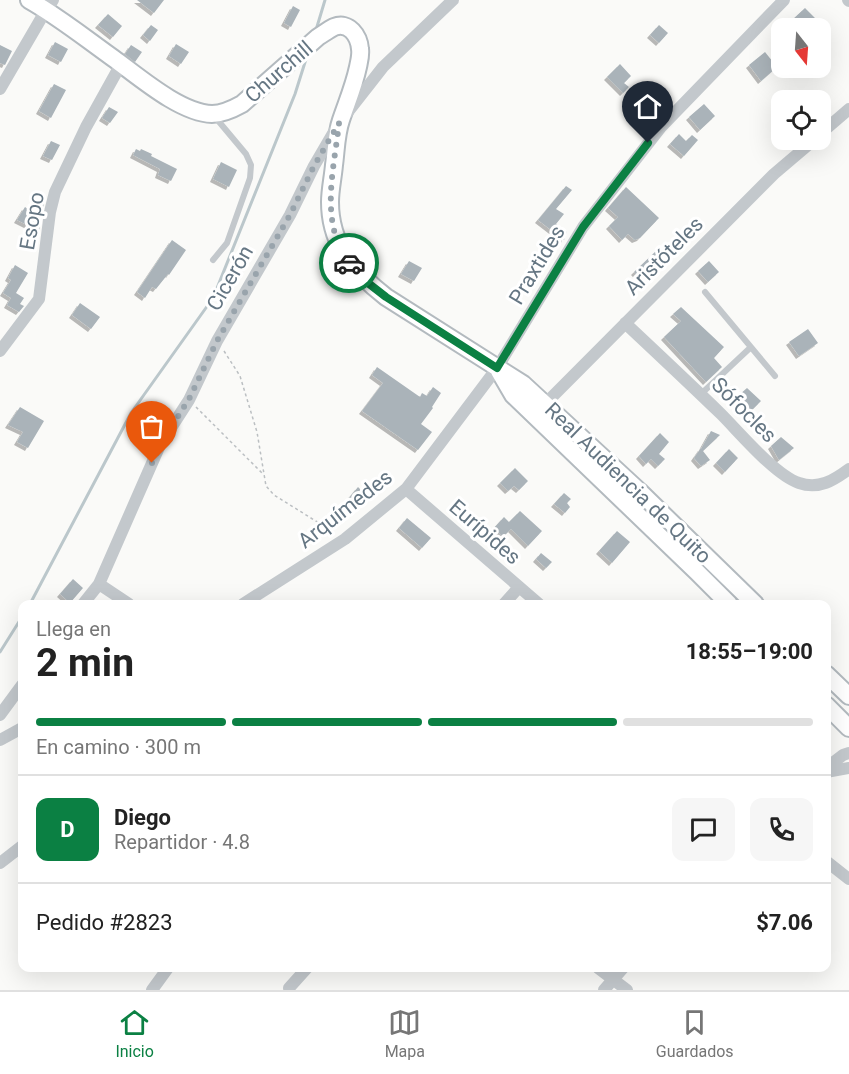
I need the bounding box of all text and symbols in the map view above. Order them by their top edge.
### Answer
north arrow [771,18,831,78]
map controls [771,18,831,150]
street label: Churchill [240,36,318,108]
pin [622,81,673,143]
icon: home [631,90,664,123]
button: locate [771,90,831,150]
street label: Esopo [15,190,49,252]
street label: Aristóteles [620,212,708,300]
street label: Praxtides [504,221,570,309]
courier [319,233,379,293]
street label: Cicerón [202,241,258,315]
icon: car [333,247,366,280]
street label: Sófocles [707,373,781,447]
street label: Real Audiencia de Quito [540,397,716,569]
pin [126,401,177,463]
icon: bag [135,410,168,443]
street label: Arquímedes [293,465,397,553]
street label: Eurípides [445,495,525,569]
text: Llega en [36,617,111,641]
text: 18:55–19:00 [686,639,813,664]
text: 2 min [36,640,134,686]
text: En camino · 300 m [36,735,201,759]
button: chat [672,798,735,861]
button: phone [750,798,813,861]
text: Diego [114,805,171,830]
text: D [60,817,75,842]
text: Repartidor · 4.8 [114,830,250,854]
text: Pedido #2823 [36,910,173,935]
text: $7.06 [756,910,813,935]
tab: Inicio [115,1006,154,1061]
tab: Mapa [385,1006,425,1061]
tab: Guardados [656,1006,734,1061]

